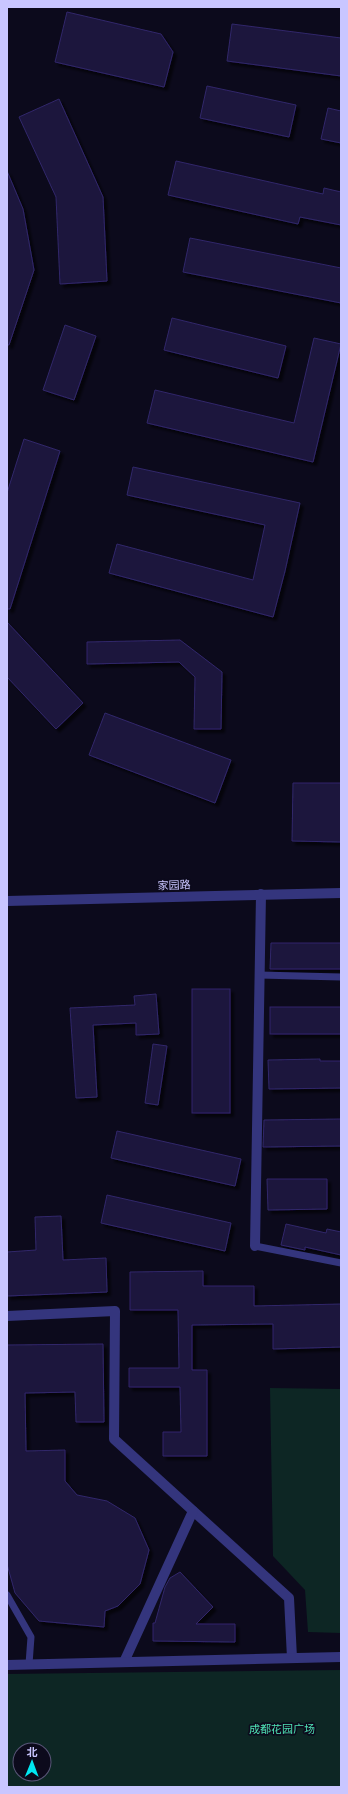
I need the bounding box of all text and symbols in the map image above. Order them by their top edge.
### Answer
street label: 家园路 [157,878,191,892]
park label: 成都花园广场 [249,1723,315,1735]
north arrow [12,1742,52,1782]
text: 北 [27,1746,38,1758]

